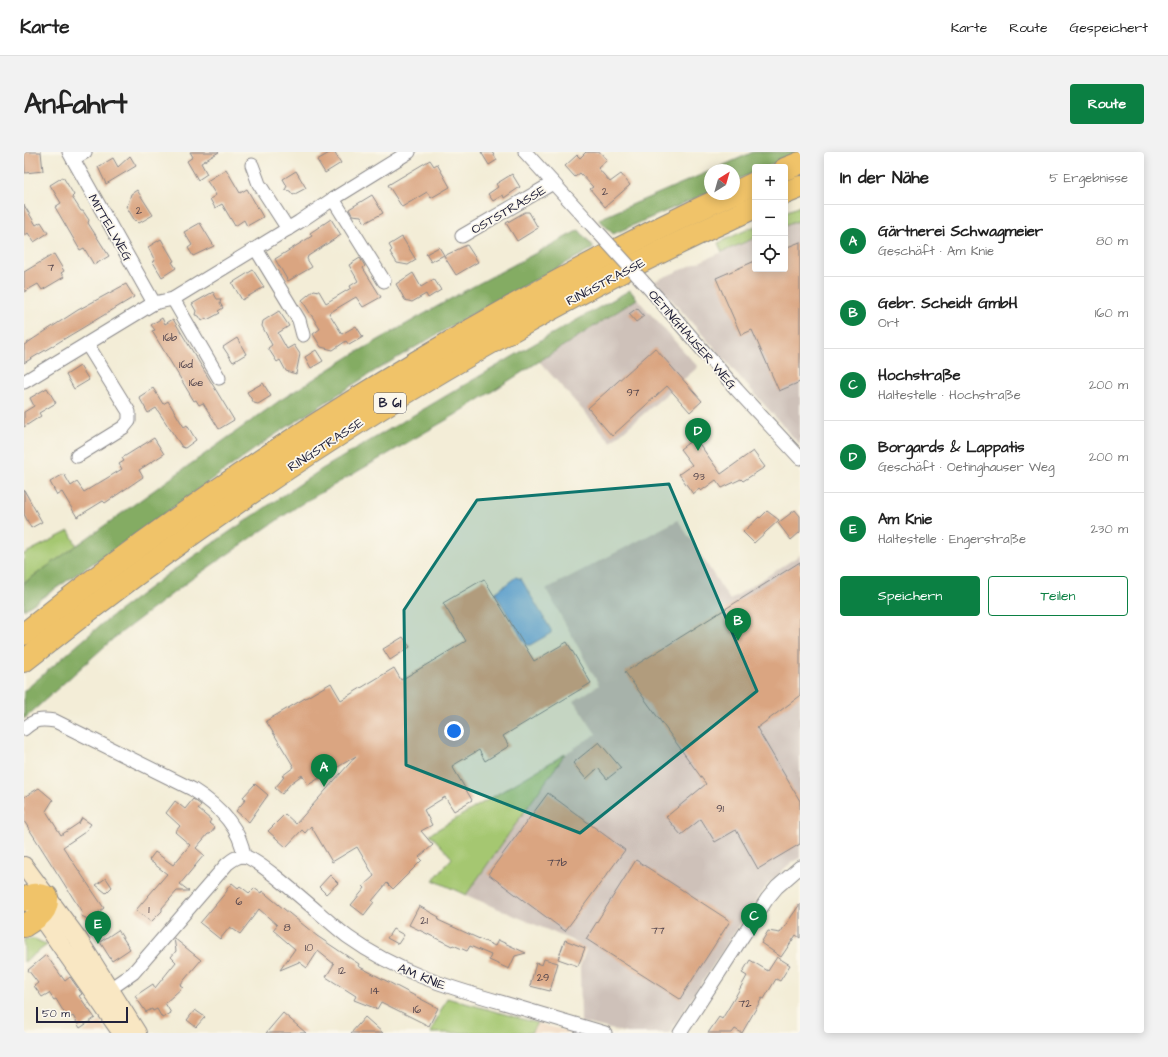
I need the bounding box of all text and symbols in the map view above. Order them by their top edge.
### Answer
text: Karte [20,14,70,41]
text: Karte [951,18,987,38]
text: Route [1009,18,1047,38]
text: Gespeichert [1069,18,1148,38]
button: Route [1070,84,1144,124]
text: Anfahrt [24,85,127,124]
north arrow [704,164,740,200]
map controls [752,164,788,272]
button: + [752,164,788,200]
text: In der Nähe [840,166,929,190]
text: 5 Ergebnisse [1049,169,1128,187]
street label: OSTSTRASSE [468,181,549,239]
house number: 2 [602,184,609,199]
street label: MITTELWEG [84,191,137,264]
button: − [752,200,788,236]
house number: 2 [136,203,143,218]
text: Gärtnerei Schwagmeier [878,221,1043,242]
text: A [849,232,857,250]
text: 80 m [1096,232,1128,250]
button: locate [752,236,788,272]
text: Geschäft · Am Knie [878,242,994,260]
street label: RINGSTRASSE [563,253,648,310]
house number: 7 [48,260,55,275]
street label: OETINGHAUSER WEG [644,286,741,393]
text: Gebr. Scheidt GmbH [878,293,1018,314]
text: B [848,304,858,322]
text: 160 m [1095,304,1128,322]
text: Ort [878,314,899,332]
house number: 16b [163,330,177,345]
house number: 16d [179,357,193,372]
text: Hochstraße [878,365,961,386]
house number: 16e [189,375,203,390]
text: C [848,376,858,394]
text: 200 m [1089,376,1128,394]
house number: 97 [626,385,640,400]
text: Haltestelle · Hochstraße [878,386,1021,404]
road number: B 61 [374,393,406,413]
street label: RINGSTRASSE [284,413,367,476]
pin: D [685,418,711,451]
text: Borgards & Lappatis [878,437,1025,458]
text: D [849,448,857,466]
text: 200 m [1089,448,1128,466]
text: Geschäft · Oetinghauser Weg [878,458,1055,476]
house number: 93 [693,469,705,484]
text: Am Knie [878,509,932,530]
text: E [849,520,857,538]
text: 230 m [1090,520,1128,538]
text: Haltestelle · Engerstraße [878,530,1026,548]
button: Speichern [840,576,980,616]
button: Teilen [988,576,1128,616]
pin: B [725,608,751,641]
your location [444,721,464,741]
pin: A [311,754,337,787]
house number: 91 [716,801,724,816]
house number: 77b [547,855,567,870]
house number: 6 [236,894,243,909]
house number: 1 [148,902,150,917]
pin: C [741,903,767,936]
pin: E [85,911,111,944]
house number: 21 [420,913,428,928]
house number: 8 [283,920,291,935]
house number: 77 [651,923,665,938]
house number: 10 [305,940,313,955]
street label: AM KNIE [395,959,448,995]
house number: 12 [338,963,347,978]
house number: 29 [537,970,549,985]
house number: 14 [371,983,380,998]
house number: 72 [738,996,752,1011]
house number: 16 [413,1002,421,1017]
scale bar [36,1005,128,1024]
text: 50 m [42,1006,70,1021]

